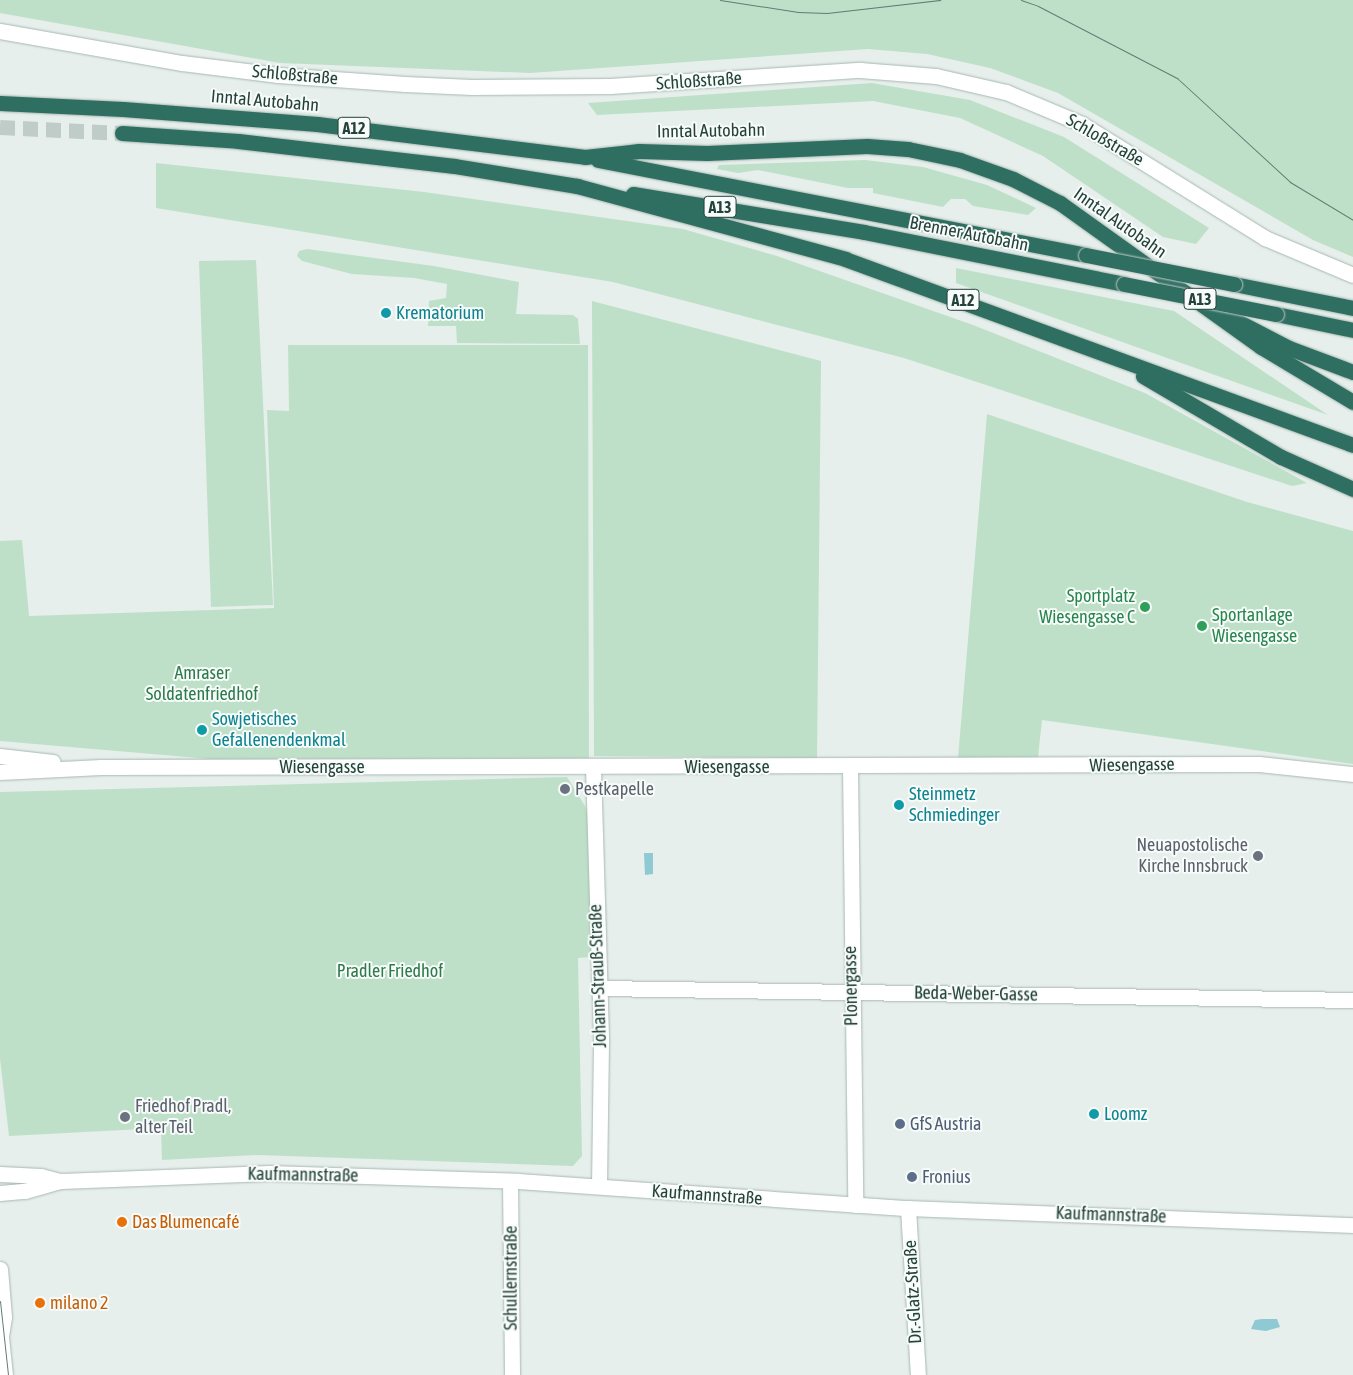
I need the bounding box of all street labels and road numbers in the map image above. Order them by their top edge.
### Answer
street label: Schloßstraße [251,60,339,90]
street label: Schloßstraße [655,67,743,95]
street label: Inntal Autobahn [210,86,320,116]
street label: Schloßstraße [1062,109,1148,171]
road number: A12 [336,115,372,142]
street label: Inntal Autobahn [657,119,765,143]
street label: Inntal Autobahn [1069,183,1171,263]
road number: A13 [702,193,738,220]
street label: Brenner Autobahn [908,212,1030,256]
road number: A12 [946,286,980,314]
road number: A13 [1182,286,1218,312]
street label: Wiesengasse [1089,753,1175,777]
street label: Wiesengasse [279,756,365,778]
street label: Wiesengasse [684,756,770,778]
street label: Johann-Strauß-Straße [585,904,611,1048]
street label: Plonergasse [840,946,862,1026]
street label: Beda-Weber-Gasse [914,982,1038,1006]
street label: Kaufmannstraße [247,1163,359,1187]
street label: Kaufmannstraße [651,1180,763,1210]
street label: Kaufmannstraße [1055,1202,1167,1228]
street label: Schullernstraße [500,1226,522,1330]
street label: Dr.-Glatz-Straße [899,1240,927,1344]

